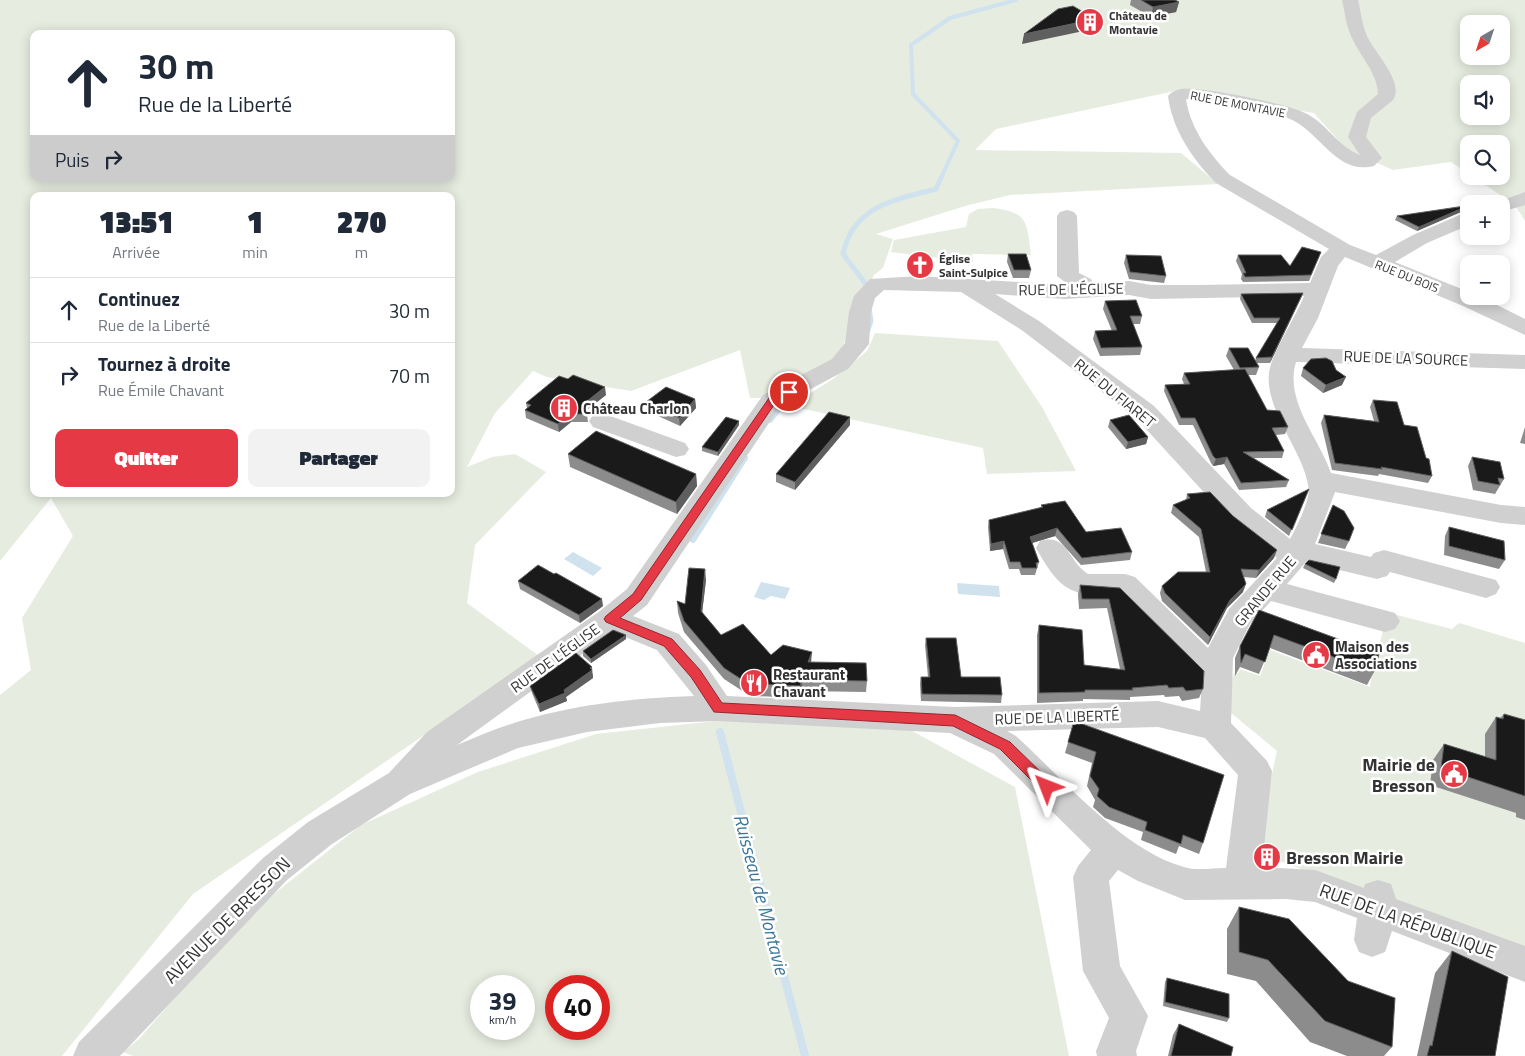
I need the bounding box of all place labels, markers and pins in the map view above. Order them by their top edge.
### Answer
place label: Château de Montavie [1109,6,1167,39]
building icon: Château de Montavie [1075,7,1105,37]
place label: Église Saint-Sulpice [939,249,1008,282]
church icon: Église Saint-Sulpice [905,250,935,280]
pin [768,371,810,413]
building icon: Château Charlon [549,393,579,423]
place label: Château Charlon [583,397,690,420]
place label: Maison des Associations [1335,635,1417,675]
public building icon: Maison des Associations [1301,640,1331,670]
place label: Restaurant Chavant [773,663,846,703]
restaurant icon: Restaurant Chavant [739,668,769,698]
place label: Mairie de Bresson [1362,751,1435,799]
public building icon: Mairie de Bresson [1439,759,1469,789]
building icon: Bresson Mairie [1252,842,1282,872]
place label: Bresson Mairie [1286,844,1403,871]

